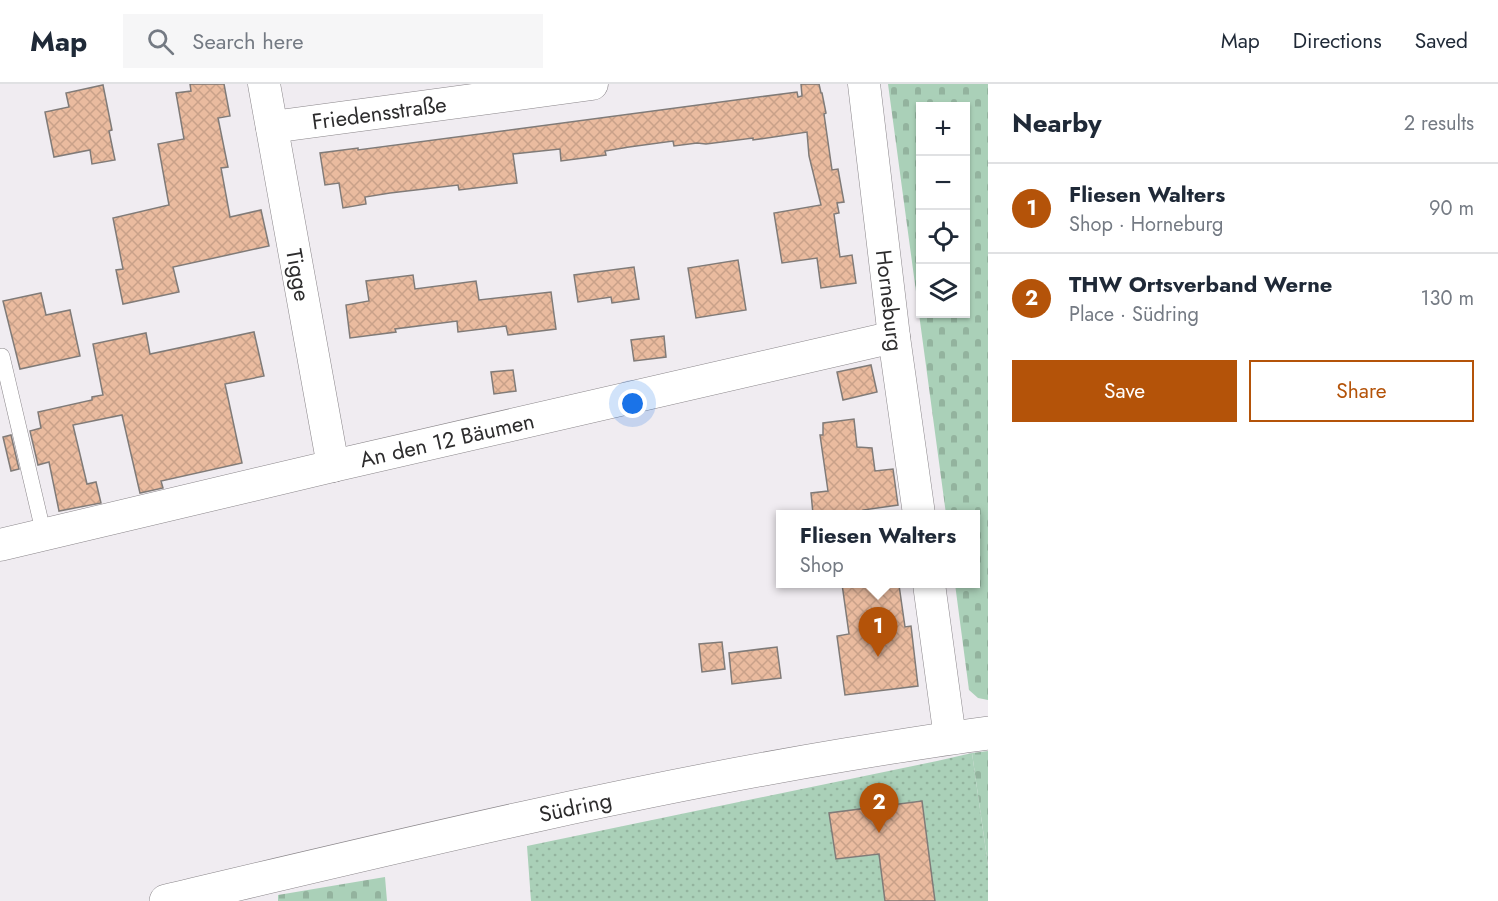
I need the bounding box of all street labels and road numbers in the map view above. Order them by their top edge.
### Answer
street label: Friedensstraße [310,88,448,138]
street label: Tigge [278,246,319,304]
street label: Horneburg [868,248,912,353]
street label: An den 12 Bäumen [356,404,537,475]
street label: Südring [536,783,615,830]

